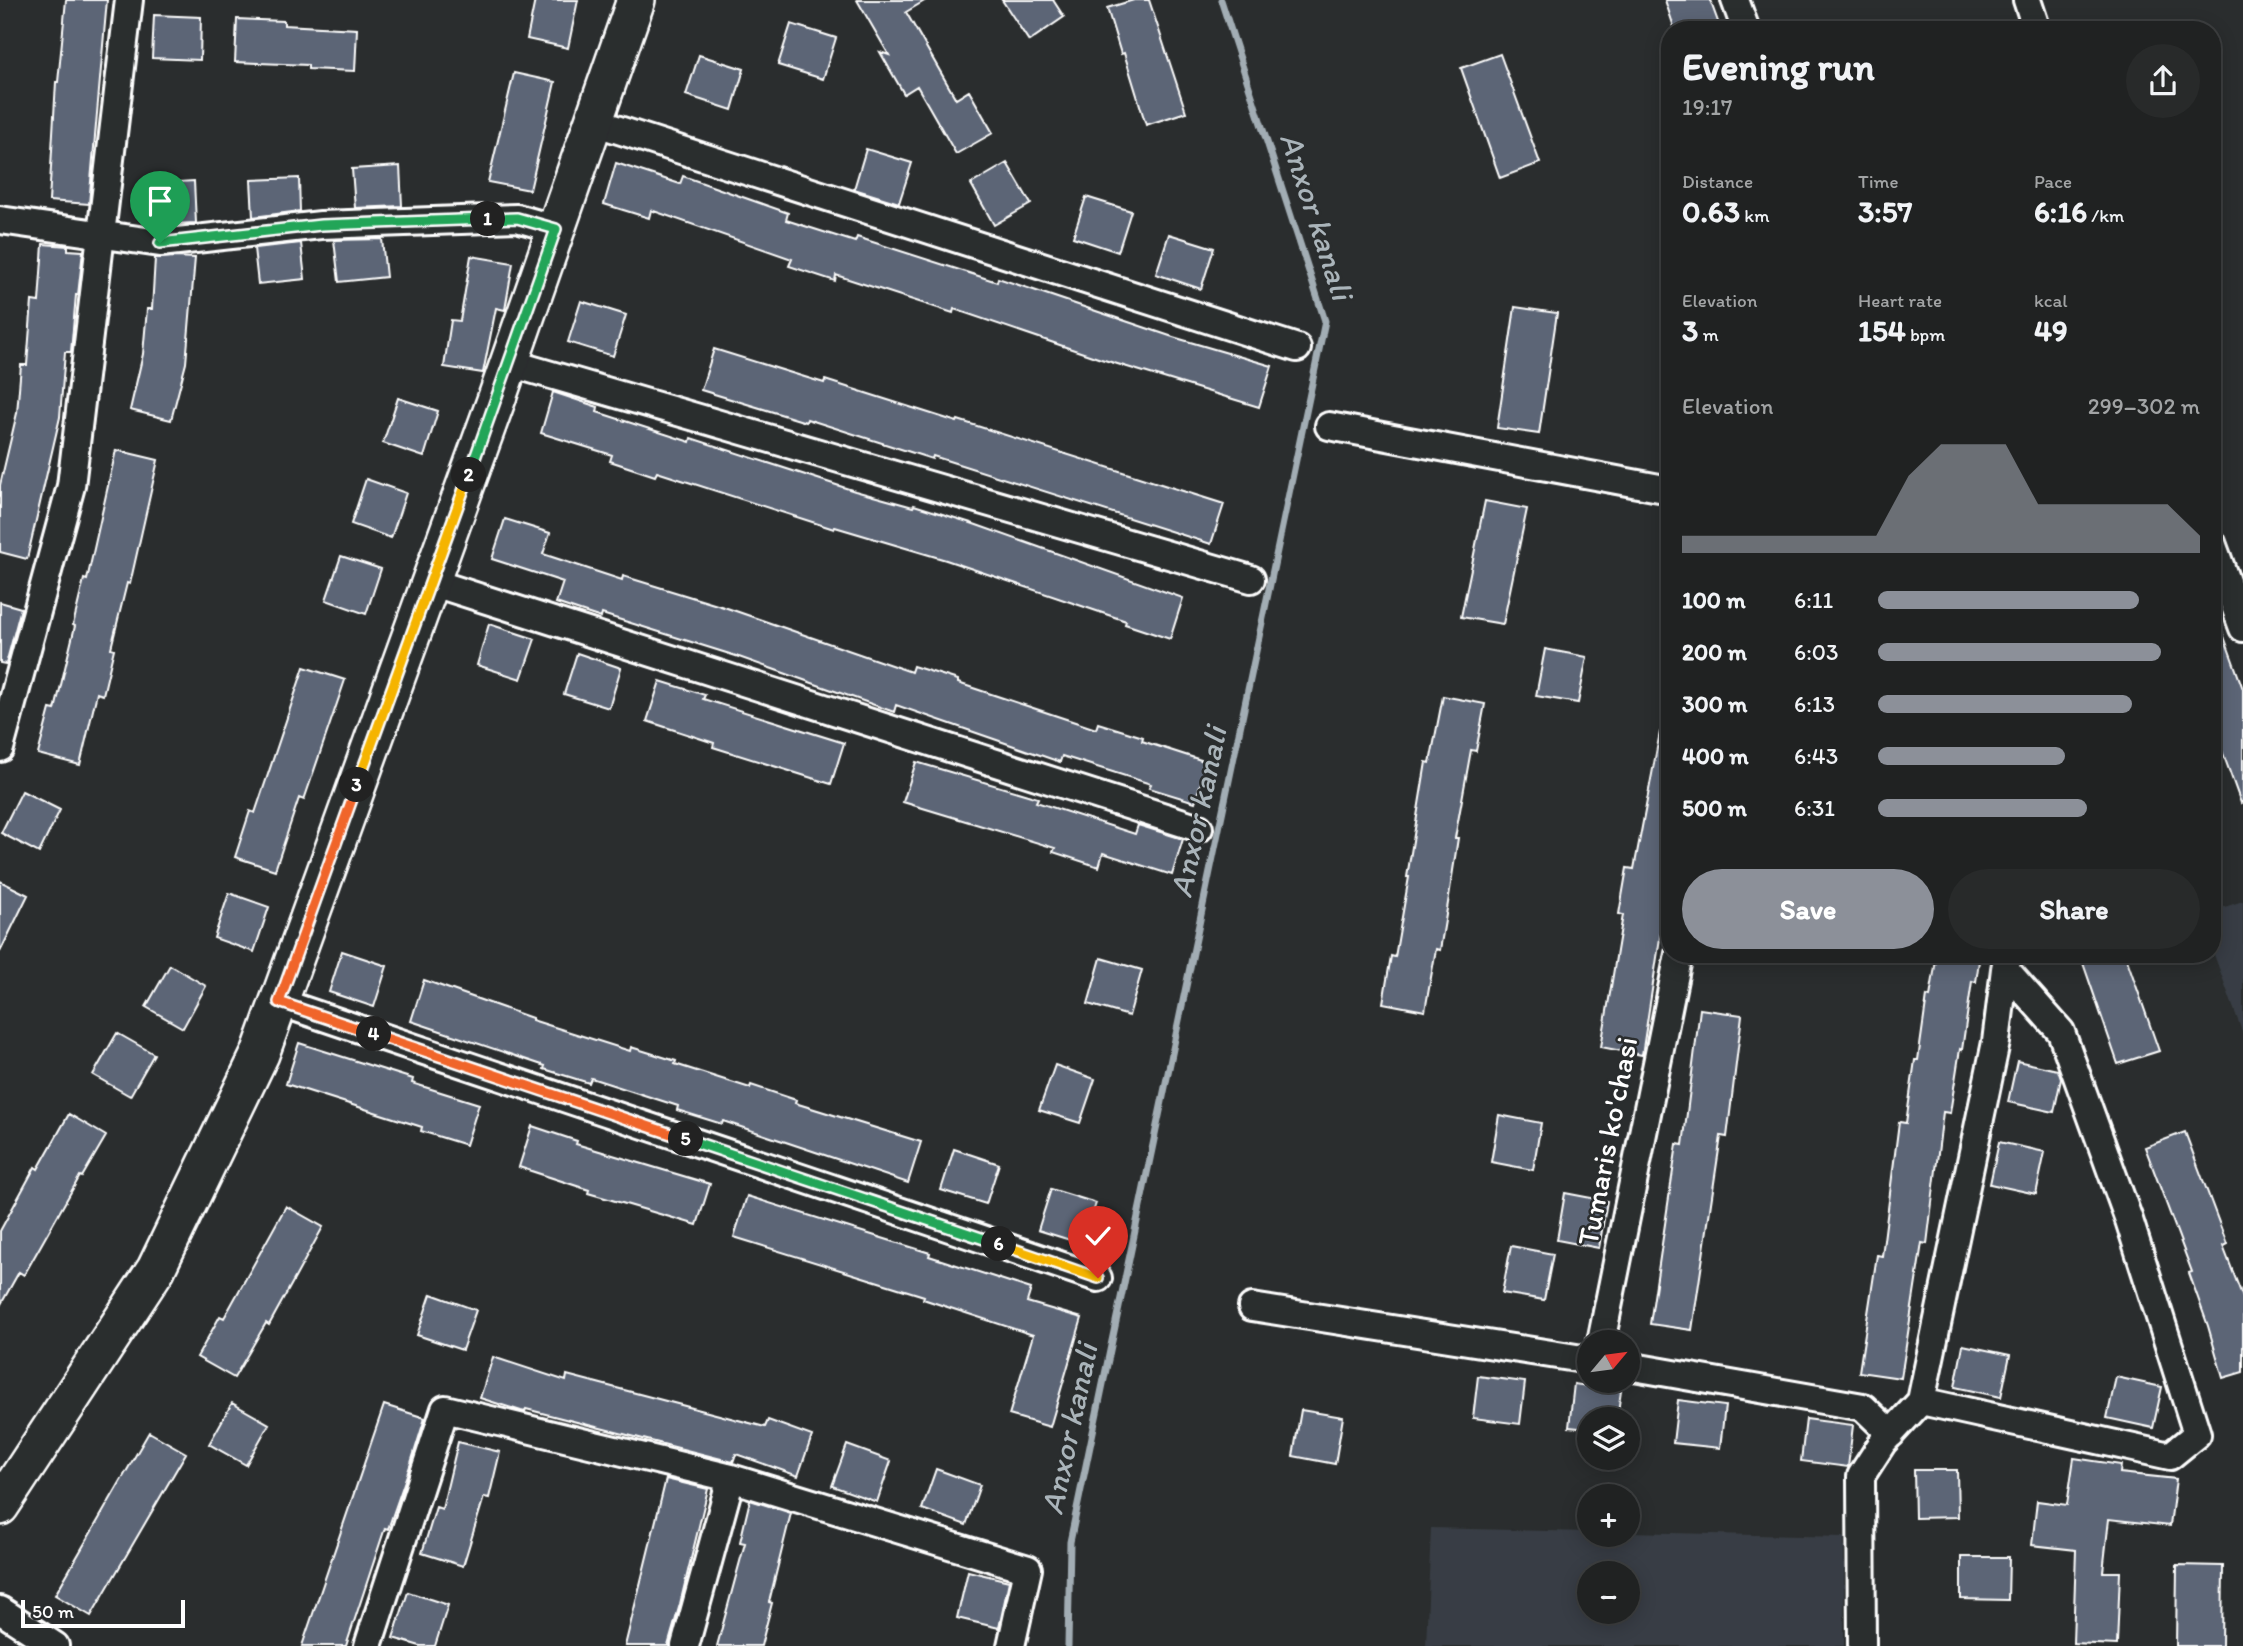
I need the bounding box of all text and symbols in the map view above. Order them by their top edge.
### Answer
text: Evening run [1682,44,1875,90]
button: share [2126,44,2200,118]
text: 19:17 [1682,93,1732,121]
water label: Anxor kanali [1272,128,1363,307]
text: Distance [1682,170,1753,193]
text: Time [1858,170,1899,193]
text: Pace [2034,170,2072,193]
pin [130,171,190,243]
icon: arrive [141,182,179,220]
text: 0.63 [1682,193,1740,230]
text: 3:57 [1858,193,1912,230]
text: 6:16 [2034,193,2087,230]
pin: 1 [470,202,505,236]
text: km [1740,204,1770,227]
text: /km [2087,204,2124,227]
text: 1 [483,207,492,230]
text: Elevation [1682,289,1758,312]
text: Heart rate [1858,289,1942,312]
text: kcal [2034,289,2068,312]
text: 3 [1682,312,1698,349]
text: 154 [1858,312,1906,349]
text: 49 [2034,312,2068,349]
text: m [1698,323,1719,346]
text: bpm [1906,323,1945,346]
text: Elevation [1682,392,1773,420]
text: 299–302 m [2088,392,2200,420]
pin: 2 [452,458,486,492]
text: 2 [464,463,474,486]
text: 100 m [1682,586,1746,614]
text: 6:11 [1794,586,1833,614]
text: 200 m [1682,638,1747,666]
text: 6:03 [1794,638,1839,666]
text: 300 m [1682,690,1747,718]
text: 6:13 [1794,690,1835,718]
water label: Anxor kanali [1161,721,1235,901]
text: 400 m [1682,742,1749,770]
text: 6:43 [1794,742,1838,770]
pin: 3 [340,768,374,802]
text: 3 [351,773,362,796]
text: 500 m [1682,794,1747,822]
text: 6:31 [1794,794,1835,822]
button: Save [1682,869,1934,949]
button: Share [1948,869,2200,949]
pin: 4 [356,1016,392,1052]
text: 4 [368,1022,379,1045]
street label: Tumaris ko'chasi [1569,1033,1645,1249]
pin: 5 [668,1122,704,1156]
text: 5 [681,1127,690,1150]
pin [1068,1206,1128,1278]
icon: check [1079,1217,1117,1255]
pin: 6 [982,1226,1016,1262]
text: 6 [993,1232,1004,1255]
north arrow [1577,1330,1640,1393]
map controls [1577,1330,1640,1624]
water label: Anxor kanali [1032,1338,1106,1518]
button: layers [1577,1407,1640,1470]
button: + [1577,1484,1640,1547]
button: − [1577,1561,1640,1624]
scale bar [21,1597,186,1629]
text: 50 m [32,1600,74,1623]

